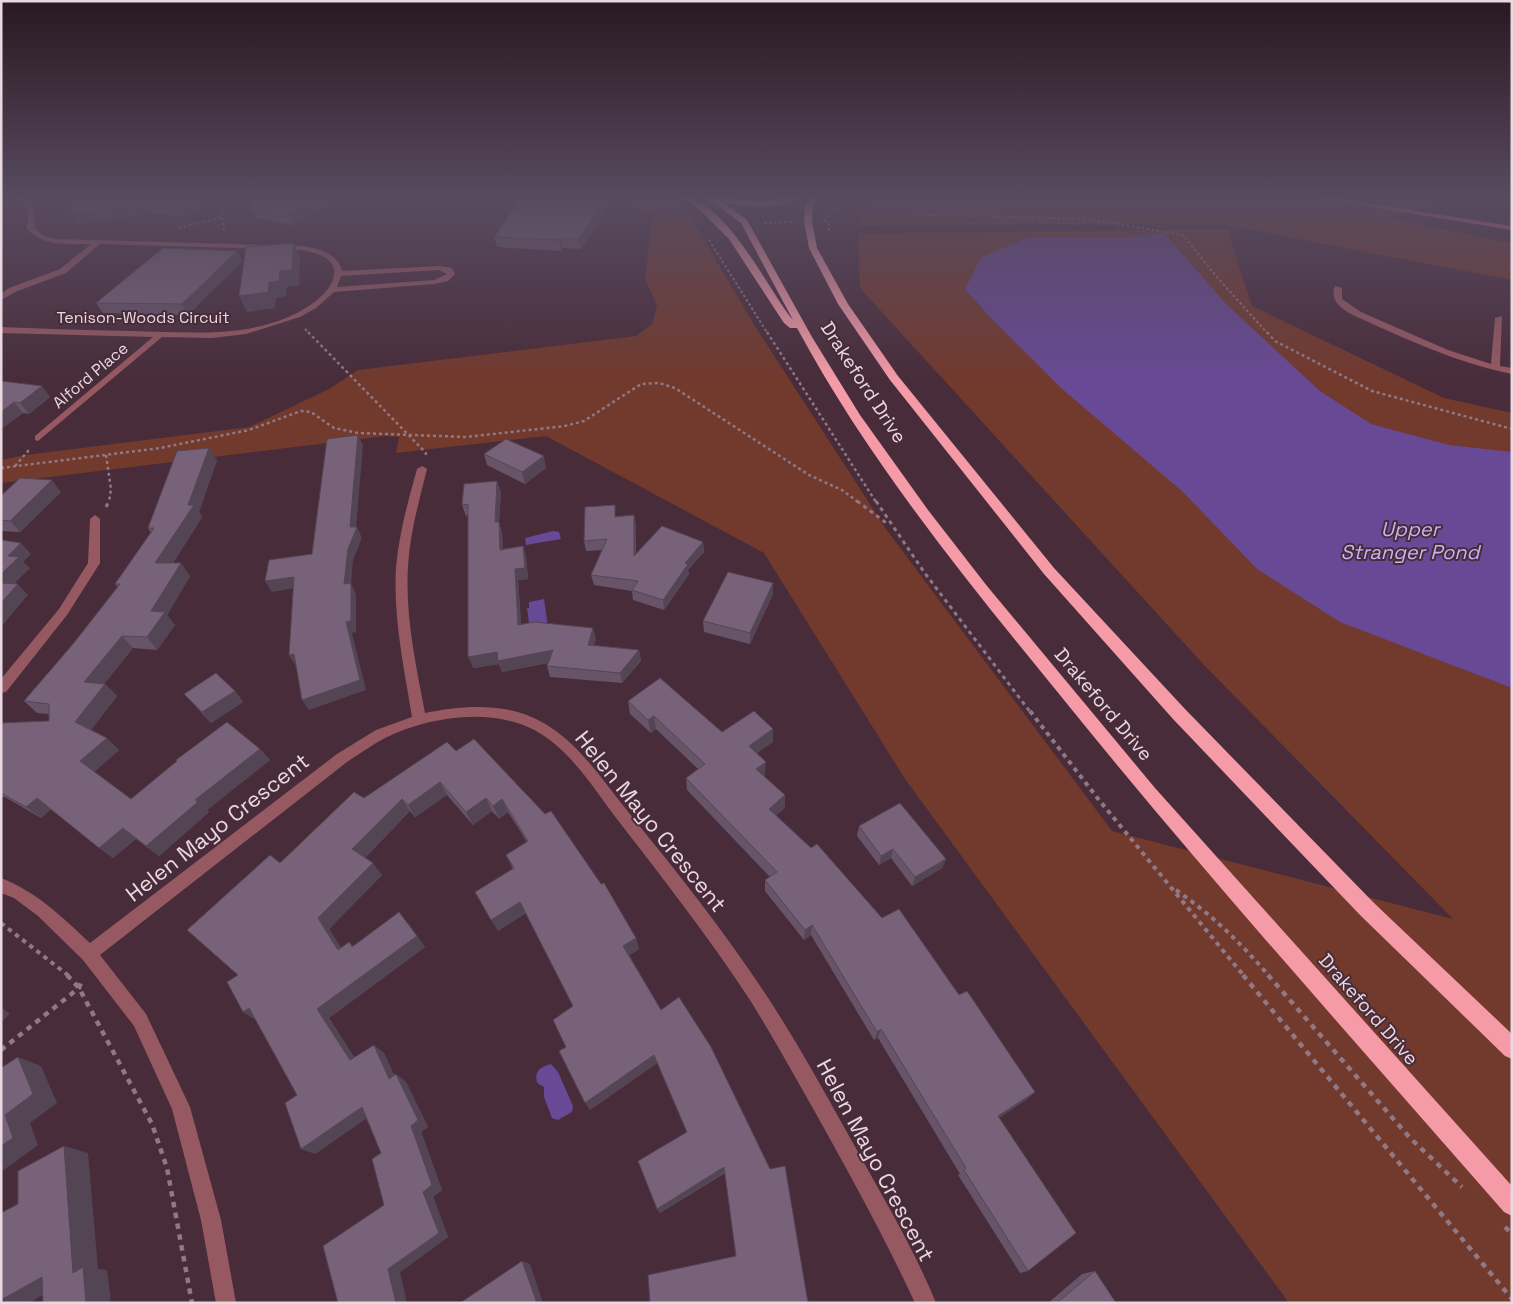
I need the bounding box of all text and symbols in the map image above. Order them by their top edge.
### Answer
street label: Tenison-Woods Circuit [56,307,230,328]
street label: Drakeford Drive [815,317,912,448]
street label: Alford Place [48,338,132,413]
water label: Upper Stranger Pond [1341,516,1482,565]
street label: Drakeford Drive [1049,643,1158,766]
street label: Helen Mayo Crescent [569,725,733,917]
street label: Helen Mayo Crescent [120,747,314,907]
street label: Drakeford Drive [1313,948,1424,1070]
street label: Helen Mayo Crescent [811,1054,941,1266]

